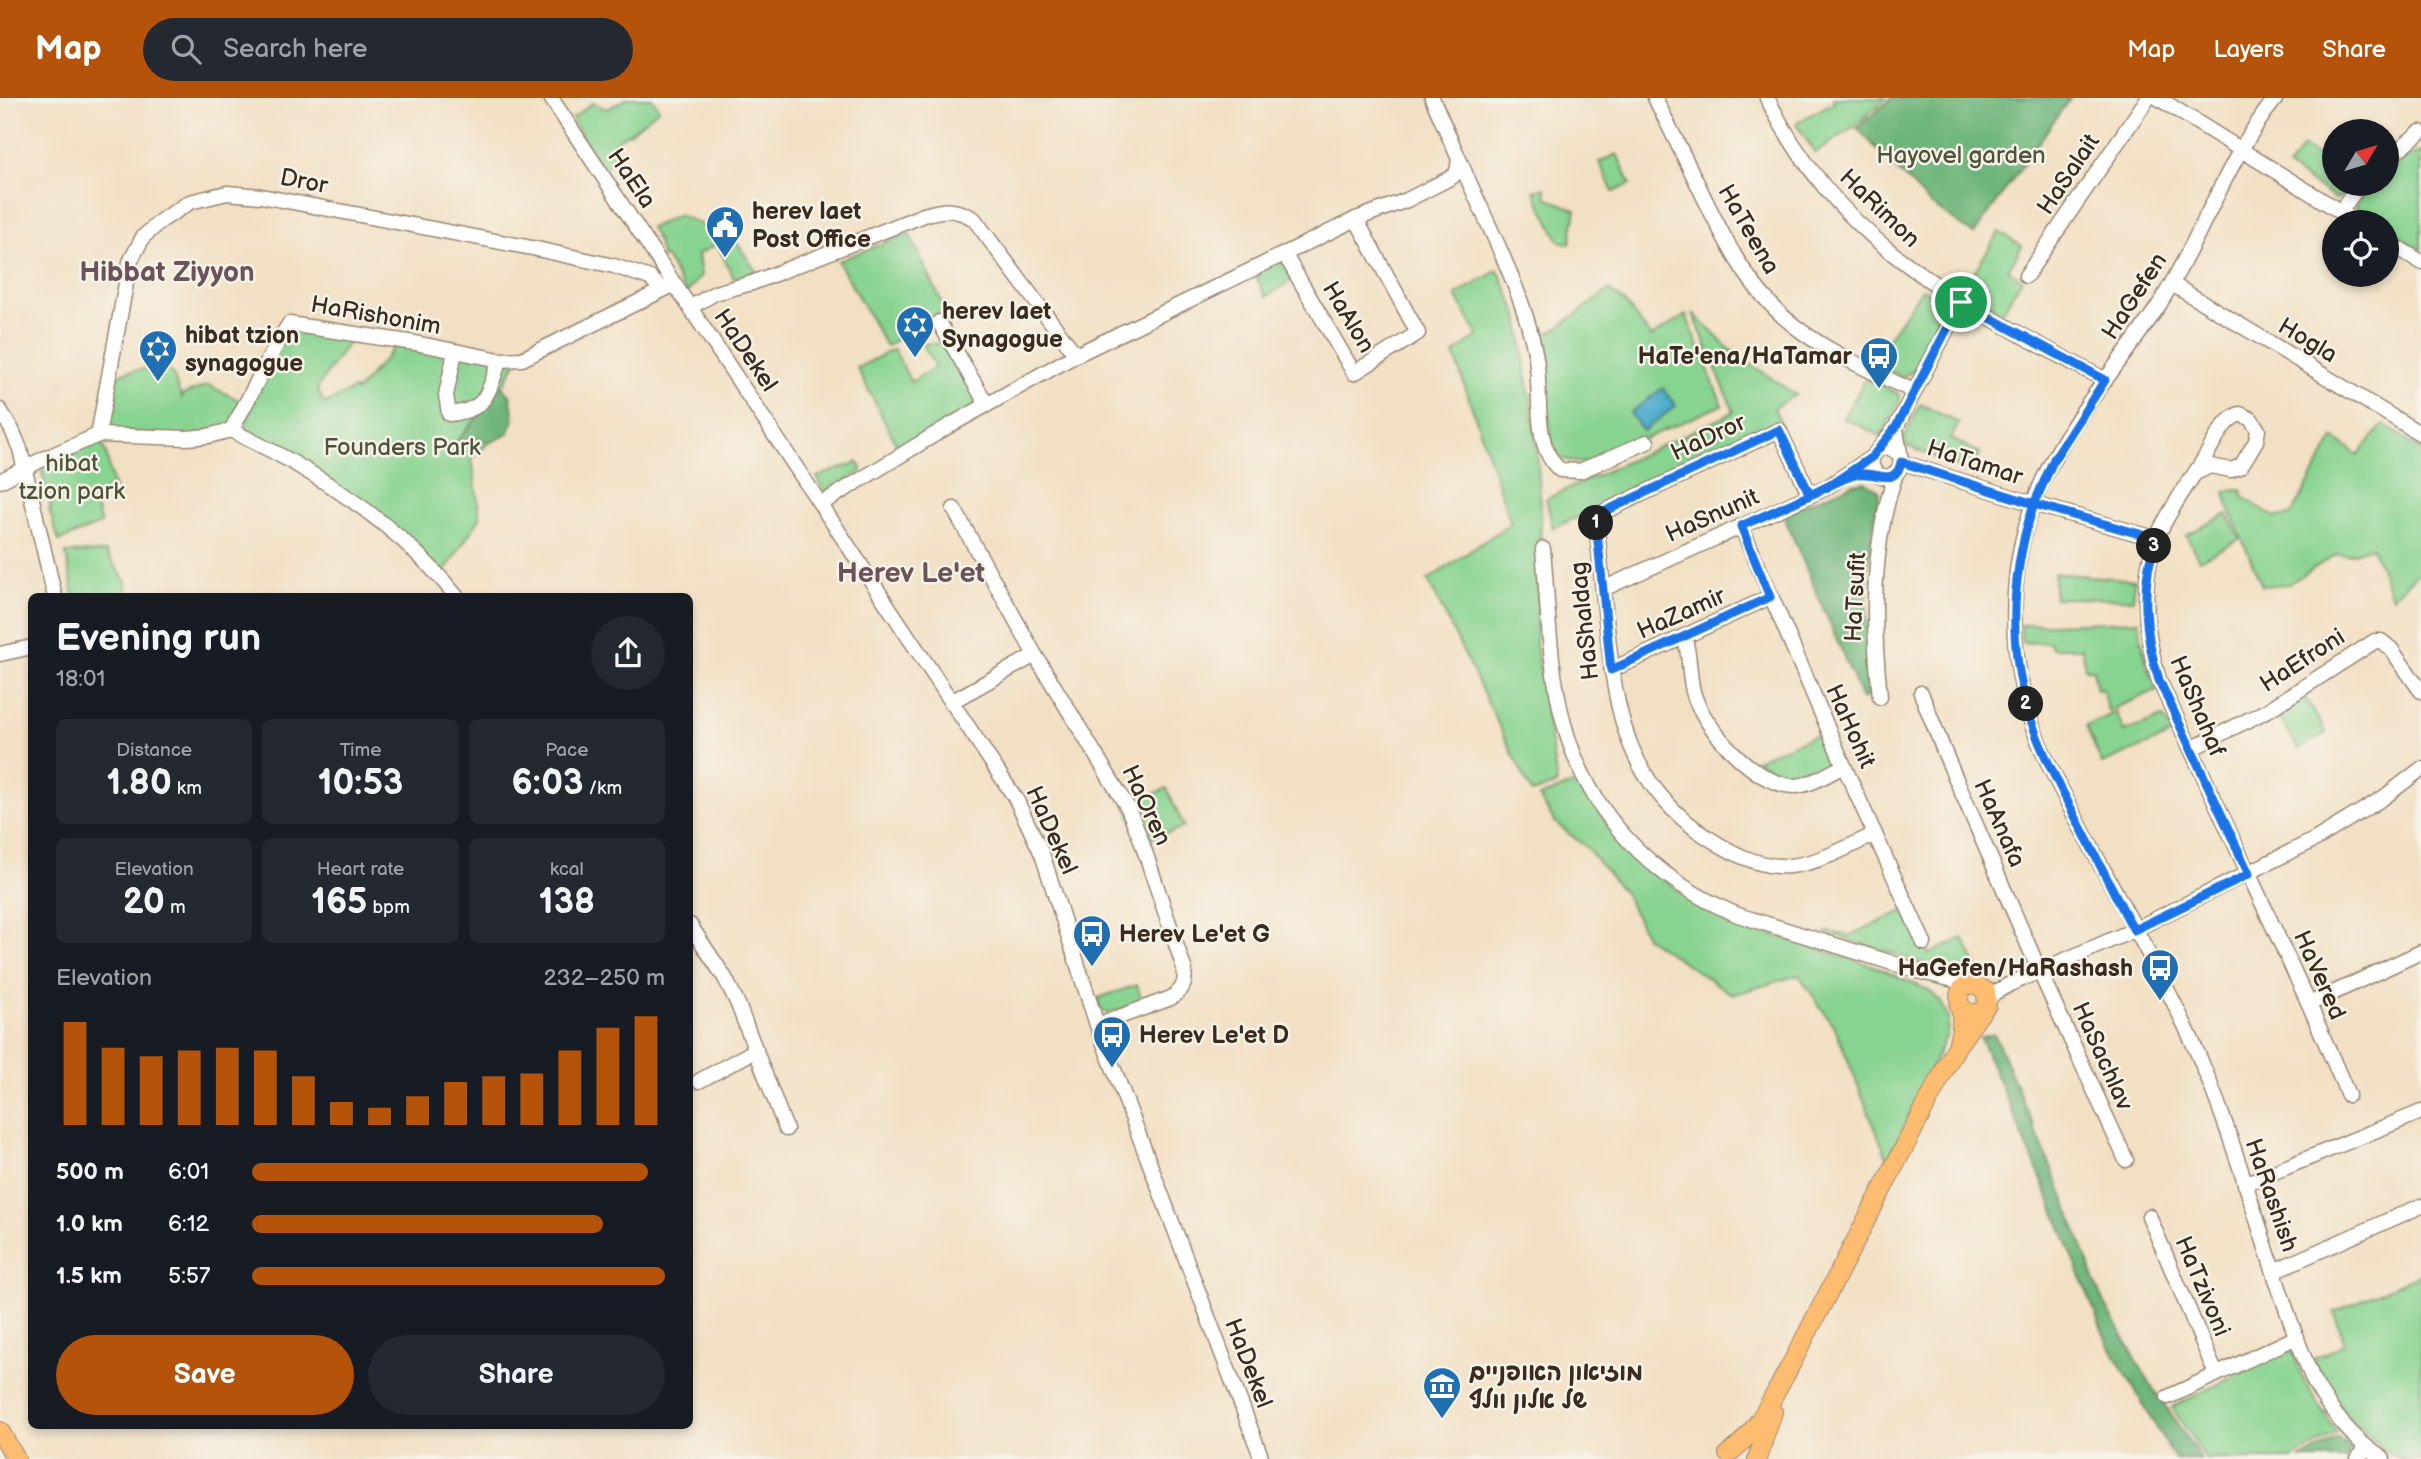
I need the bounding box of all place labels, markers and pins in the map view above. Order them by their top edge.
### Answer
place label: herev laet Post Office [752,197,871,254]
public building icon: herev laet Post Office [704,204,746,259]
pin [1931,272,1991,332]
place label: herev laet Synagogue [942,297,1063,354]
synagogue icon: herev laet Synagogue [894,304,936,359]
place label: hibat tzion synagogue [185,321,303,378]
synagogue icon: hibat tzion synagogue [137,328,179,383]
bus stop icon: HaTe'ena/HaTamar [1858,335,1900,390]
place label: HaTe'ena/HaTamar [1638,342,1852,371]
pin: 1 [1578,506,1614,540]
pin: 3 [2136,528,2172,564]
pin: 2 [2008,686,2044,722]
bus stop icon: Herev Le'et G [1071,913,1113,968]
place label: Herev Le'et G [1119,920,1270,949]
bus stop icon: HaGefen/HaRashash [2139,947,2181,1002]
place label: HaGefen/HaRashash [1898,954,2133,983]
bus stop icon: Herev Le'et D [1091,1014,1133,1069]
place label: Herev Le'et D [1139,1021,1289,1050]
place label: מוזיאון האופניים של אלון וולף [1469,1358,1643,1415]
museum icon: מוזיאון האופניים של אלון וולף [1421,1365,1463,1420]

